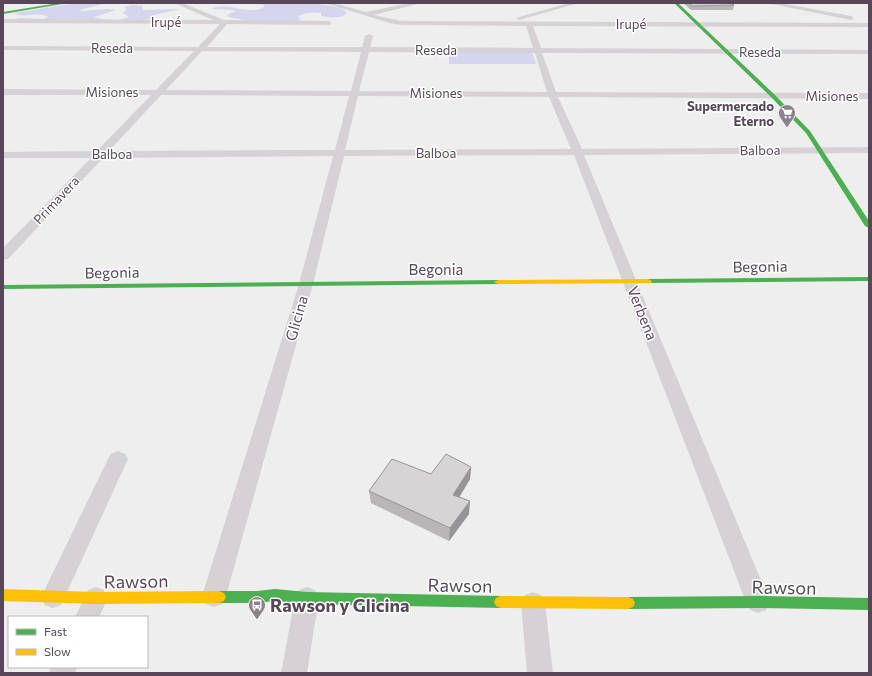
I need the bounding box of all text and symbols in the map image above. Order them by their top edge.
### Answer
street label: Irupé [151,14,181,30]
street label: Irupé [616,16,646,32]
street label: Reseda [91,40,133,56]
street label: Reseda [415,42,457,58]
street label: Reseda [739,44,781,60]
street label: Misiones [85,84,139,100]
street label: Misiones [409,85,463,101]
street label: Misiones [805,88,859,104]
place label: Supermercado Eterno [687,98,774,129]
supermarket icon: Supermercado Eterno [777,103,797,128]
street label: Balboa [739,142,781,158]
street label: Balboa [416,145,456,161]
street label: Balboa [92,146,132,162]
street label: Primavera [30,173,82,227]
street label: Begonia [732,257,788,275]
street label: Begonia [409,260,463,278]
street label: Begonia [84,263,140,281]
street label: Verbena [624,283,662,343]
street label: Glicina [281,293,311,343]
street label: Rawson [103,569,169,593]
street label: Rawson [427,573,493,597]
street label: Rawson [751,575,817,599]
place label: Rawson y Glicina [270,594,409,616]
bus stop icon: Rawson y Glicina [247,595,267,620]
legend [8,616,148,668]
text: Fast [44,624,67,638]
text: Slow [44,644,71,658]

